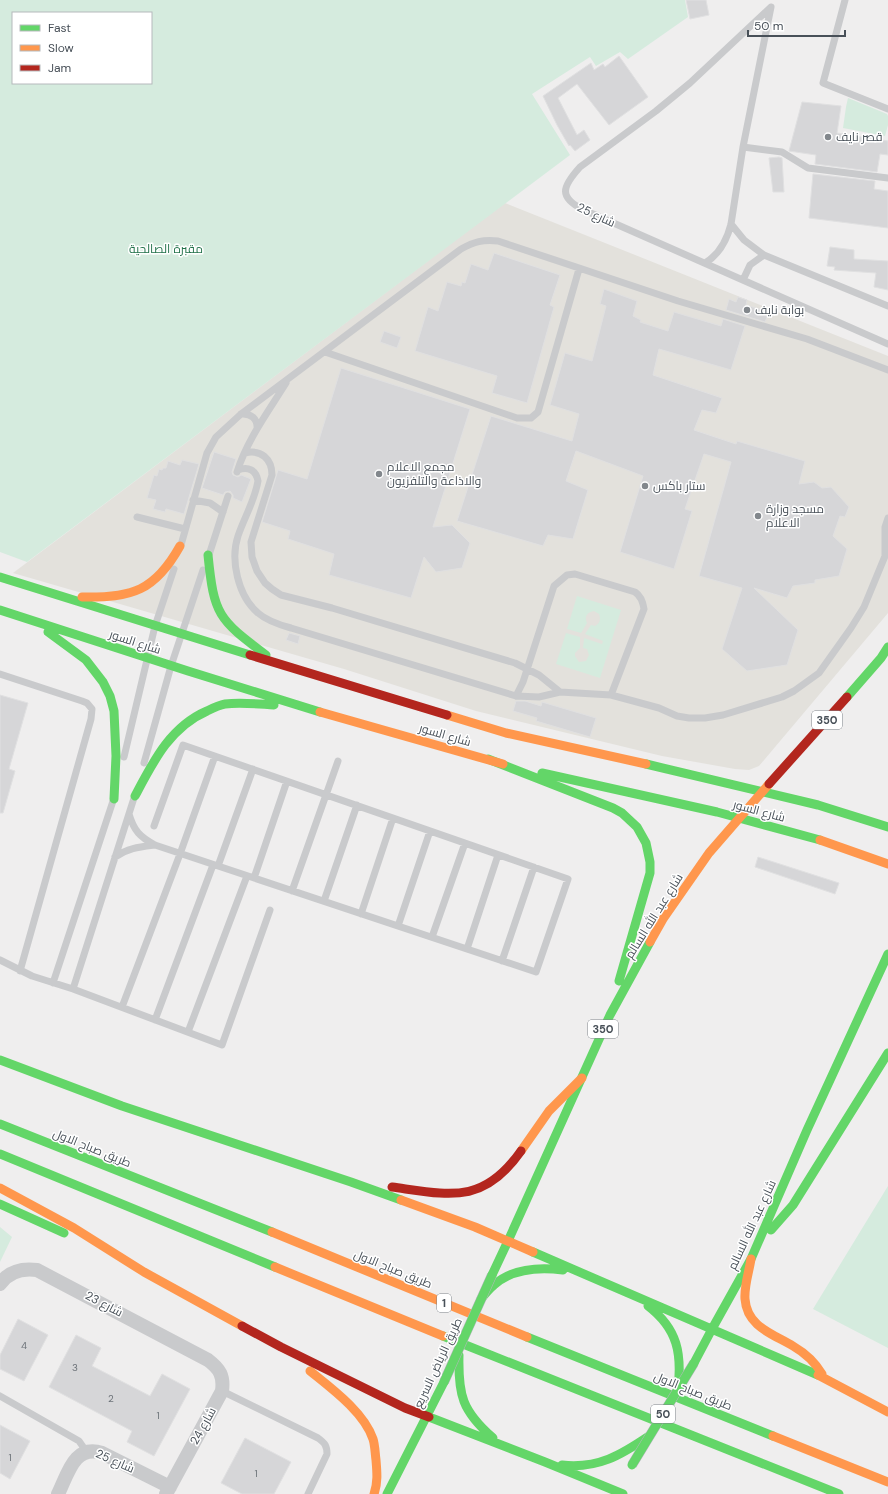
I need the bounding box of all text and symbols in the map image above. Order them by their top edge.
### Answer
legend [12,12,152,84]
scale bar [748,12,845,38]
text: 50 m [754,18,783,34]
text: Fast [48,20,71,36]
text: Slow [48,40,74,56]
text: Jam [48,60,71,76]
place label: قصر نايف [836,129,883,145]
marker: قصر نايف [823,132,833,142]
street label: شارع 25 [574,199,618,231]
park label: مقبرة الصالحية [129,241,203,257]
place label: بوابة نايف [755,302,804,318]
marker: بوابة نايف [742,305,752,315]
place label: مجمع الاعلام والاذاعة والتلفزيون [387,459,481,489]
marker: مجمع الاعلام والاذاعة والتلفزيون [374,469,384,479]
place label: ستار باكس [653,478,706,494]
marker: ستار باكس [640,481,650,491]
place label: مسجد وزارة الاعلام [766,501,824,531]
marker: مسجد وزارة الاعلام [753,511,763,521]
street label: شارع السور [106,626,163,658]
road number: 350 [812,711,842,729]
street label: شارع السور [416,720,473,750]
street label: شارع السور [730,796,787,826]
street label: شارع عبد الله السالم [621,870,687,962]
road number: 350 [588,1020,618,1038]
street label: طريق صباح الاول [50,1125,134,1171]
street label: شارع عبد الله السالم [724,1177,780,1272]
street label: طريق صباح الاول [351,1246,435,1292]
street label: شارع 23 [82,1287,126,1321]
road number: 1 [437,1294,451,1312]
street label: طريق الرياض السريع [410,1315,466,1411]
house number: 4 [21,1339,27,1352]
house number: 3 [72,1361,78,1374]
street label: طريق صباح الاول [651,1368,735,1414]
house number: 2 [108,1392,114,1405]
street label: شارع 24 [186,1404,220,1448]
road number: 50 [651,1405,675,1423]
house number: 1 [156,1409,160,1422]
street label: شارع 25 [93,1445,137,1477]
house number: 1 [8,1451,12,1464]
house number: 1 [254,1467,258,1480]

